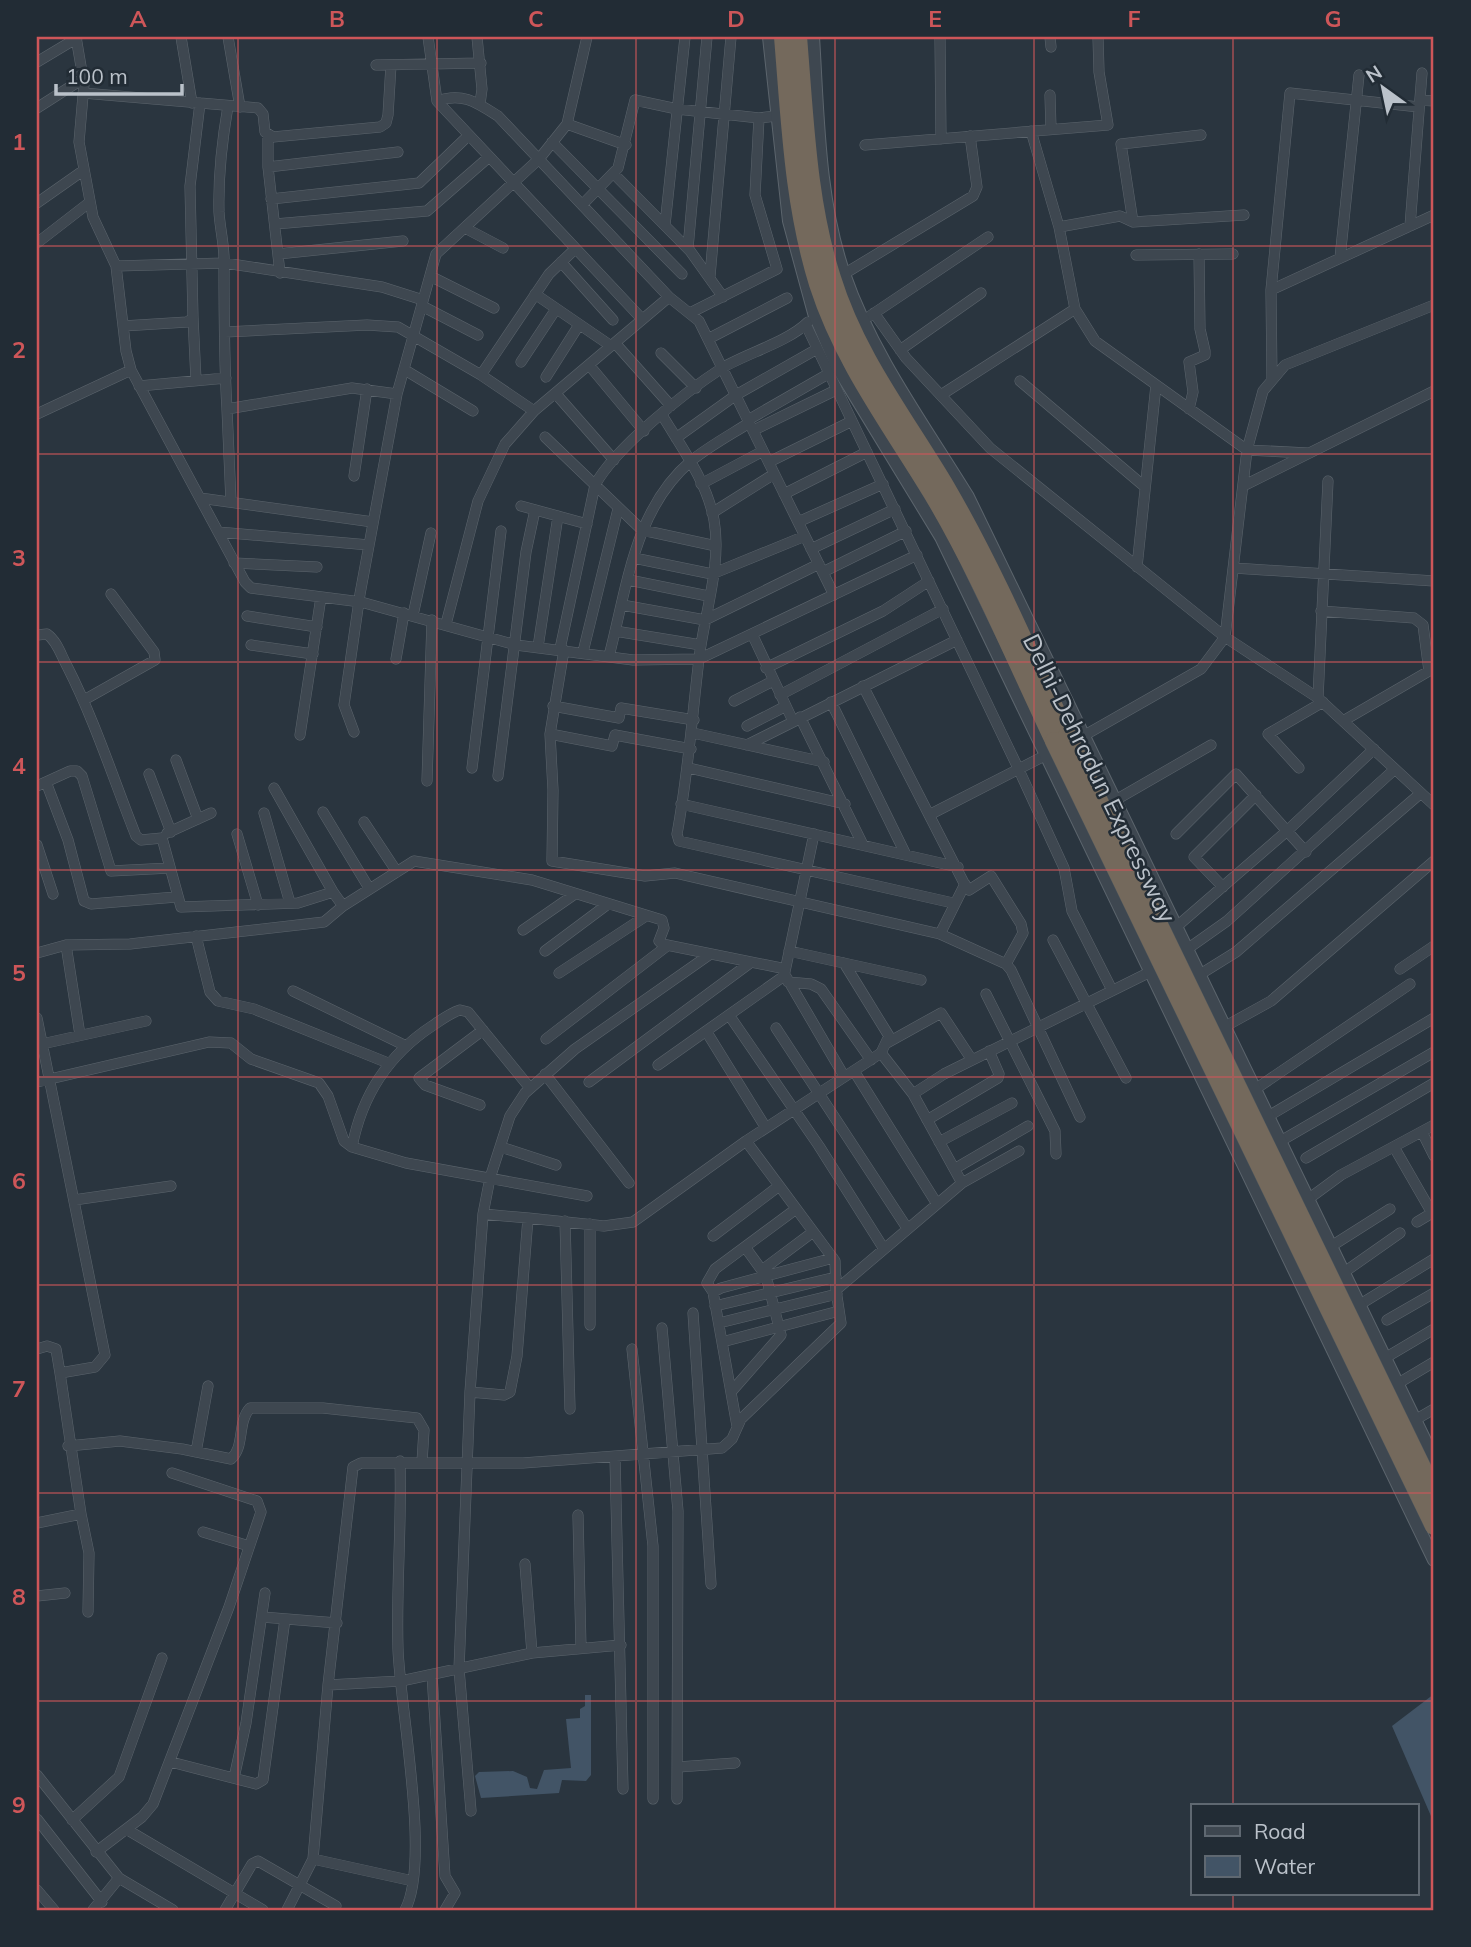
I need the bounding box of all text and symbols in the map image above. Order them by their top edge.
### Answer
text: A [129,4,147,33]
text: B [329,4,345,33]
text: C [528,4,544,33]
text: D [727,4,745,33]
text: E [928,4,942,33]
text: F [1127,4,1141,33]
text: G [1324,4,1342,33]
scale bar [56,52,182,96]
north arrow [1348,52,1418,122]
text: N [1361,60,1386,88]
text: 100 m [66,63,128,89]
text: 1 [12,127,26,156]
text: 2 [12,335,26,364]
text: 3 [12,543,26,572]
street label: Delhi-Dehradun Expressway [1017,629,1183,927]
text: 4 [12,751,26,780]
text: 5 [12,958,26,987]
text: 6 [12,1166,26,1195]
text: 7 [12,1374,26,1403]
text: 8 [12,1582,26,1611]
text: 9 [12,1790,26,1819]
legend [1191,1804,1418,1895]
text: Road [1254,1818,1305,1844]
text: Water [1254,1853,1315,1879]

